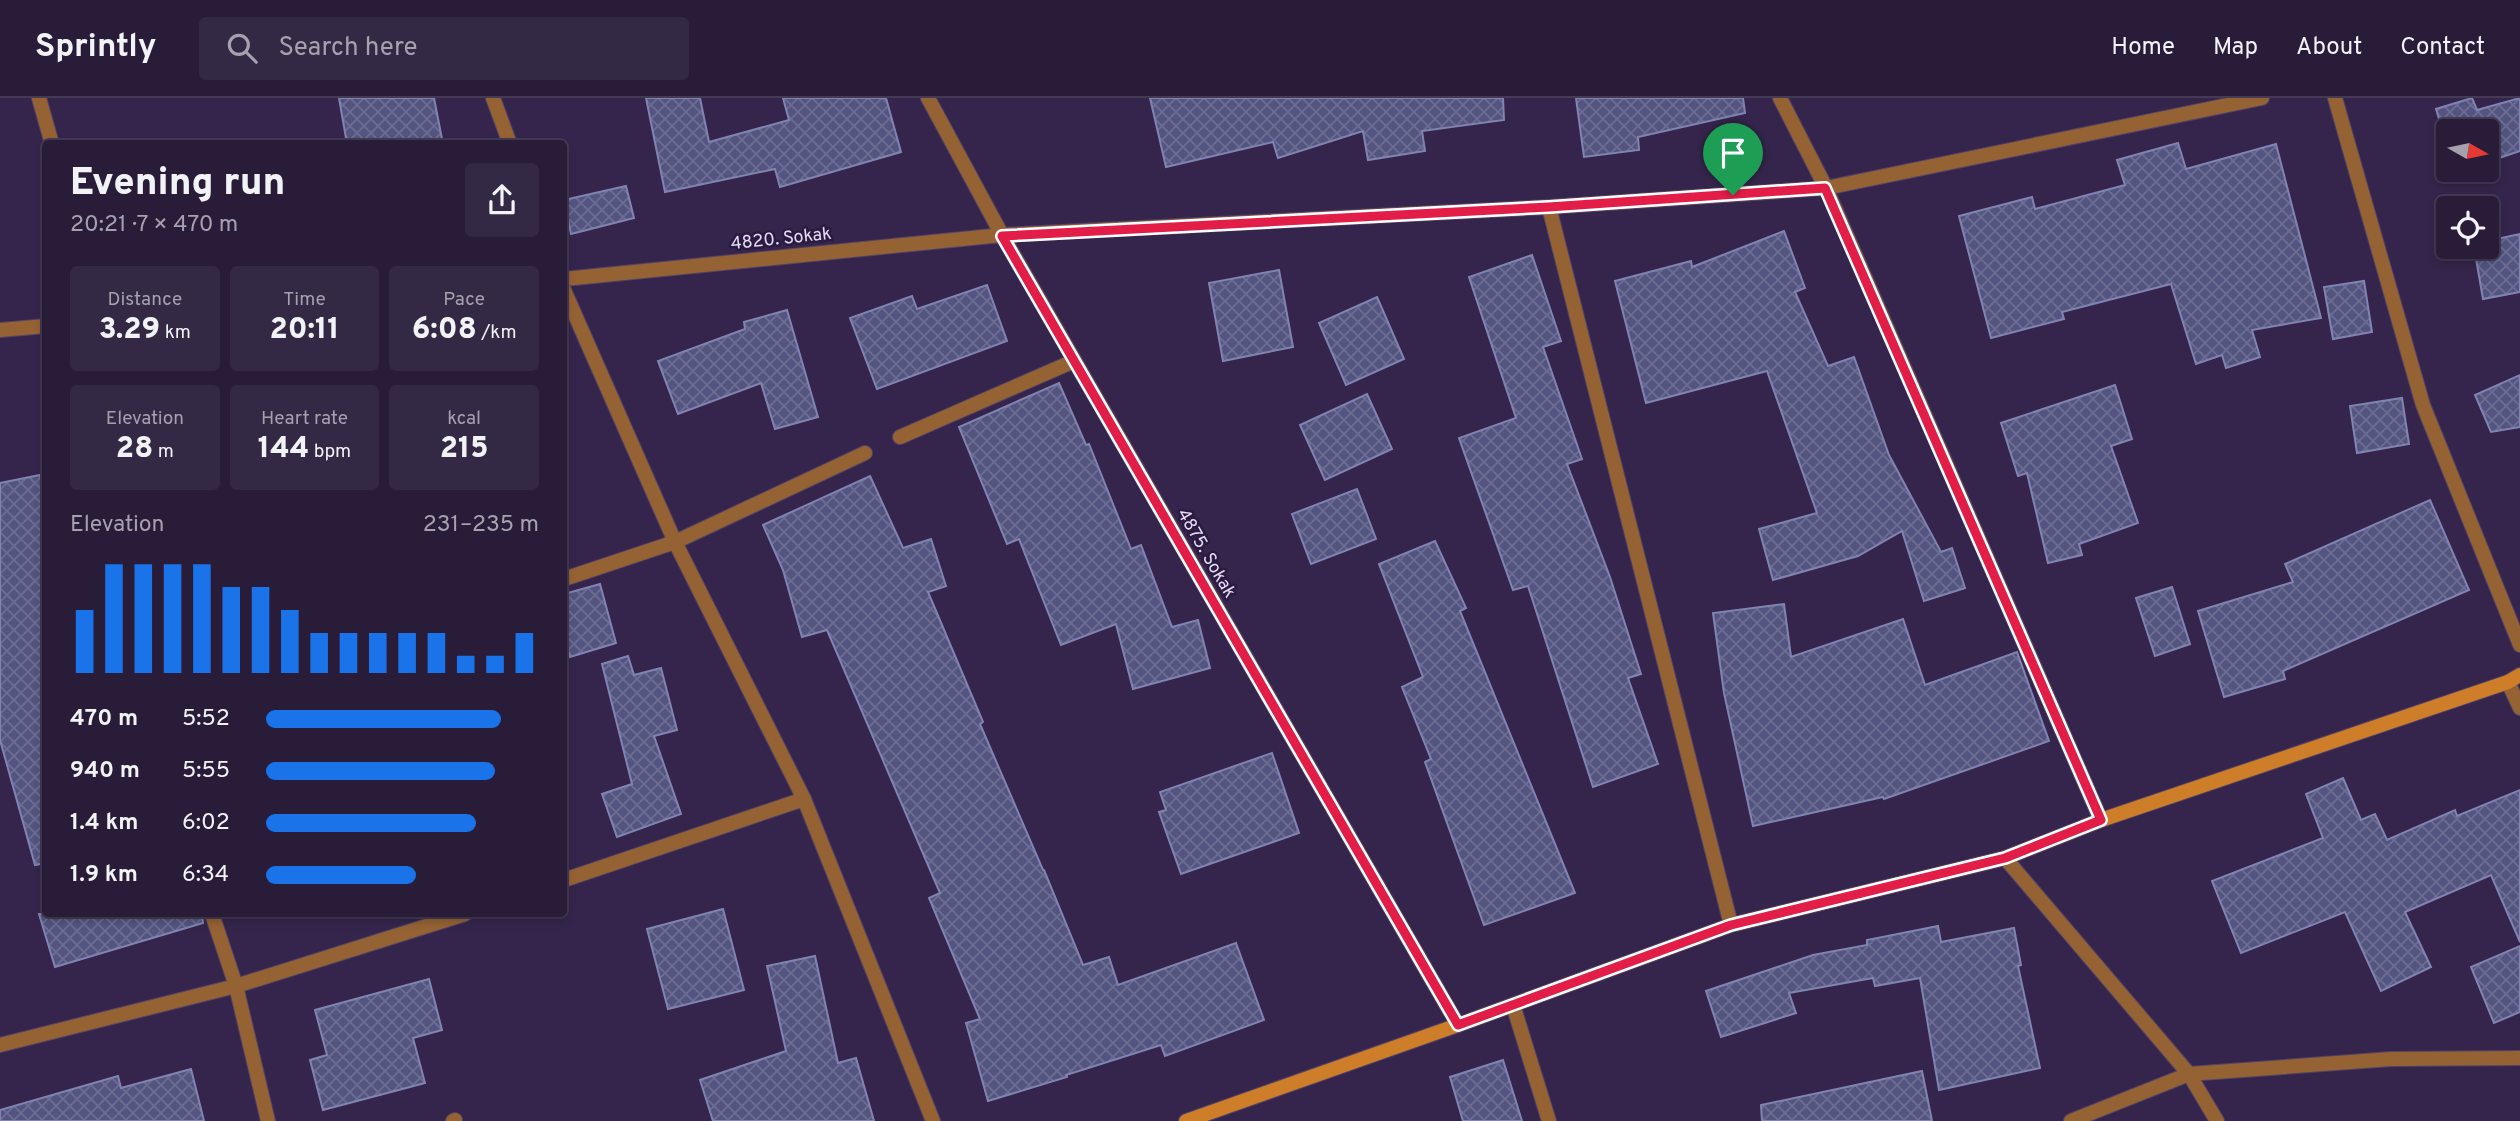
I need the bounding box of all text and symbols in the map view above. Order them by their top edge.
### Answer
search box [199,17,689,80]
text: Sprintly [35,27,157,69]
icon: search [223,29,261,67]
text: Search here [279,32,418,65]
text: Home [2111,33,2175,63]
text: Map [2213,33,2258,63]
text: About [2296,33,2362,63]
text: Contact [2400,33,2485,63]
north arrow [2436,119,2499,182]
map controls [2436,119,2499,259]
pin [1703,123,1763,195]
icon: arrive [1714,134,1752,172]
text: Evening run [70,160,285,209]
button: share [465,163,539,237]
button: locate [2436,196,2499,259]
text: 20:21 · 7 × 470 m [70,211,238,240]
street label: 4820. Sokak [730,223,833,256]
text: Distance [108,288,182,312]
text: Time [283,288,326,312]
text: Pace [443,288,485,312]
text: 3.29 [99,312,160,349]
text: 20:11 [269,312,340,349]
text: 6:08 [412,312,477,349]
text: km [160,321,191,345]
text: /km [477,321,517,345]
text: Elevation [106,407,184,431]
text: Heart rate [261,407,348,431]
text: kcal [447,407,481,431]
text: 28 [116,431,153,468]
text: 144 [258,431,309,468]
text: 215 [440,431,489,468]
text: m [153,440,174,464]
text: bpm [309,440,351,464]
street label: 4875. Sokak [1171,505,1241,603]
text: Elevation [70,511,165,540]
text: 231–235 m [423,511,539,540]
text: 470 m [70,705,138,734]
text: 5:52 [182,705,230,734]
text: 940 m [70,757,140,786]
text: 5:55 [182,757,230,786]
text: 1.4 km [70,809,138,838]
text: 6:02 [182,809,230,838]
text: 1.9 km [70,861,138,890]
text: 6:34 [182,861,229,890]

